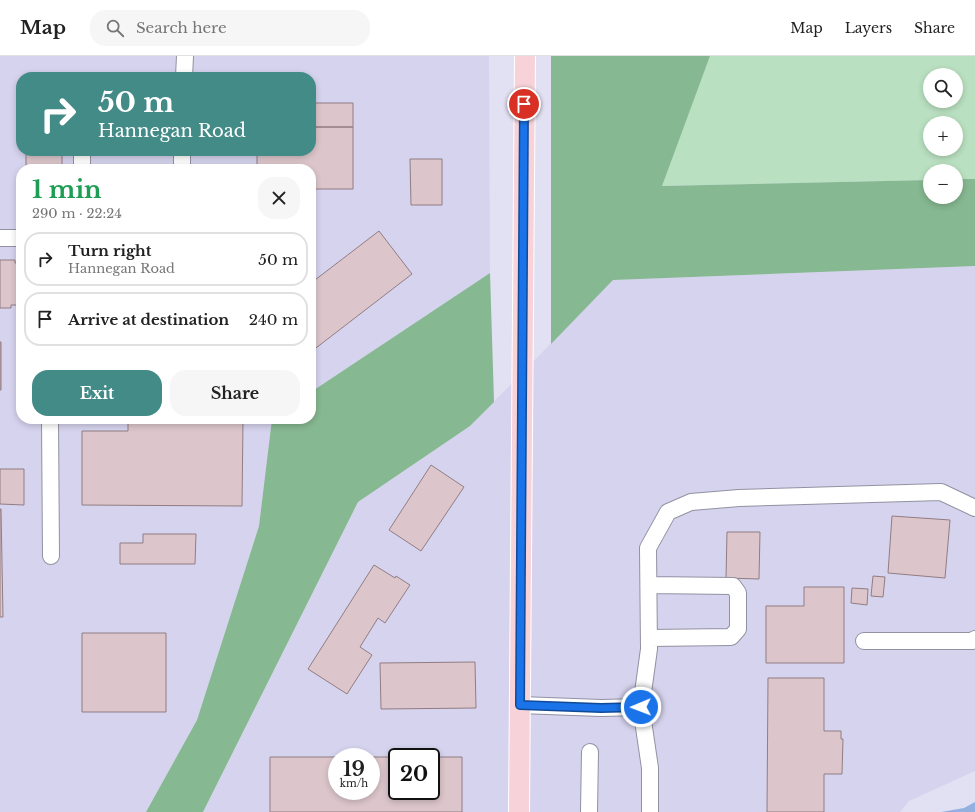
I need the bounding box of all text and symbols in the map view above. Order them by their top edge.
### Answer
search box [90,10,370,46]
text: Map [20,16,66,39]
icon: search [104,17,126,39]
text: Search here [136,18,227,37]
text: Map [790,19,823,37]
text: Layers [845,19,892,37]
text: Share [914,19,955,37]
map controls [923,68,963,204]
button: search [923,68,963,108]
text: 50 m [98,85,174,120]
pin [507,87,541,121]
icon: right [32,88,84,140]
icon: arrive [513,93,535,115]
button: + [923,116,963,156]
text: Hannegan Road [98,120,246,142]
button: − [923,164,963,204]
text: 1 min [32,175,102,204]
button: close [258,177,300,219]
text: 290 m · 22:24 [32,205,122,222]
text: Turn right [68,241,151,260]
icon: right [34,248,56,270]
text: 50 m [258,250,298,269]
text: Hannegan Road [68,260,175,277]
icon: arrive [34,308,56,330]
text: Arrive at destination [68,310,229,329]
text: 240 m [249,310,298,329]
button: Exit [32,370,162,416]
button: Share [170,370,300,416]
position arrow [620,686,662,728]
speed limit sign: 20 [388,748,440,800]
text: 19 [343,757,365,781]
text: km/h [340,777,368,790]

